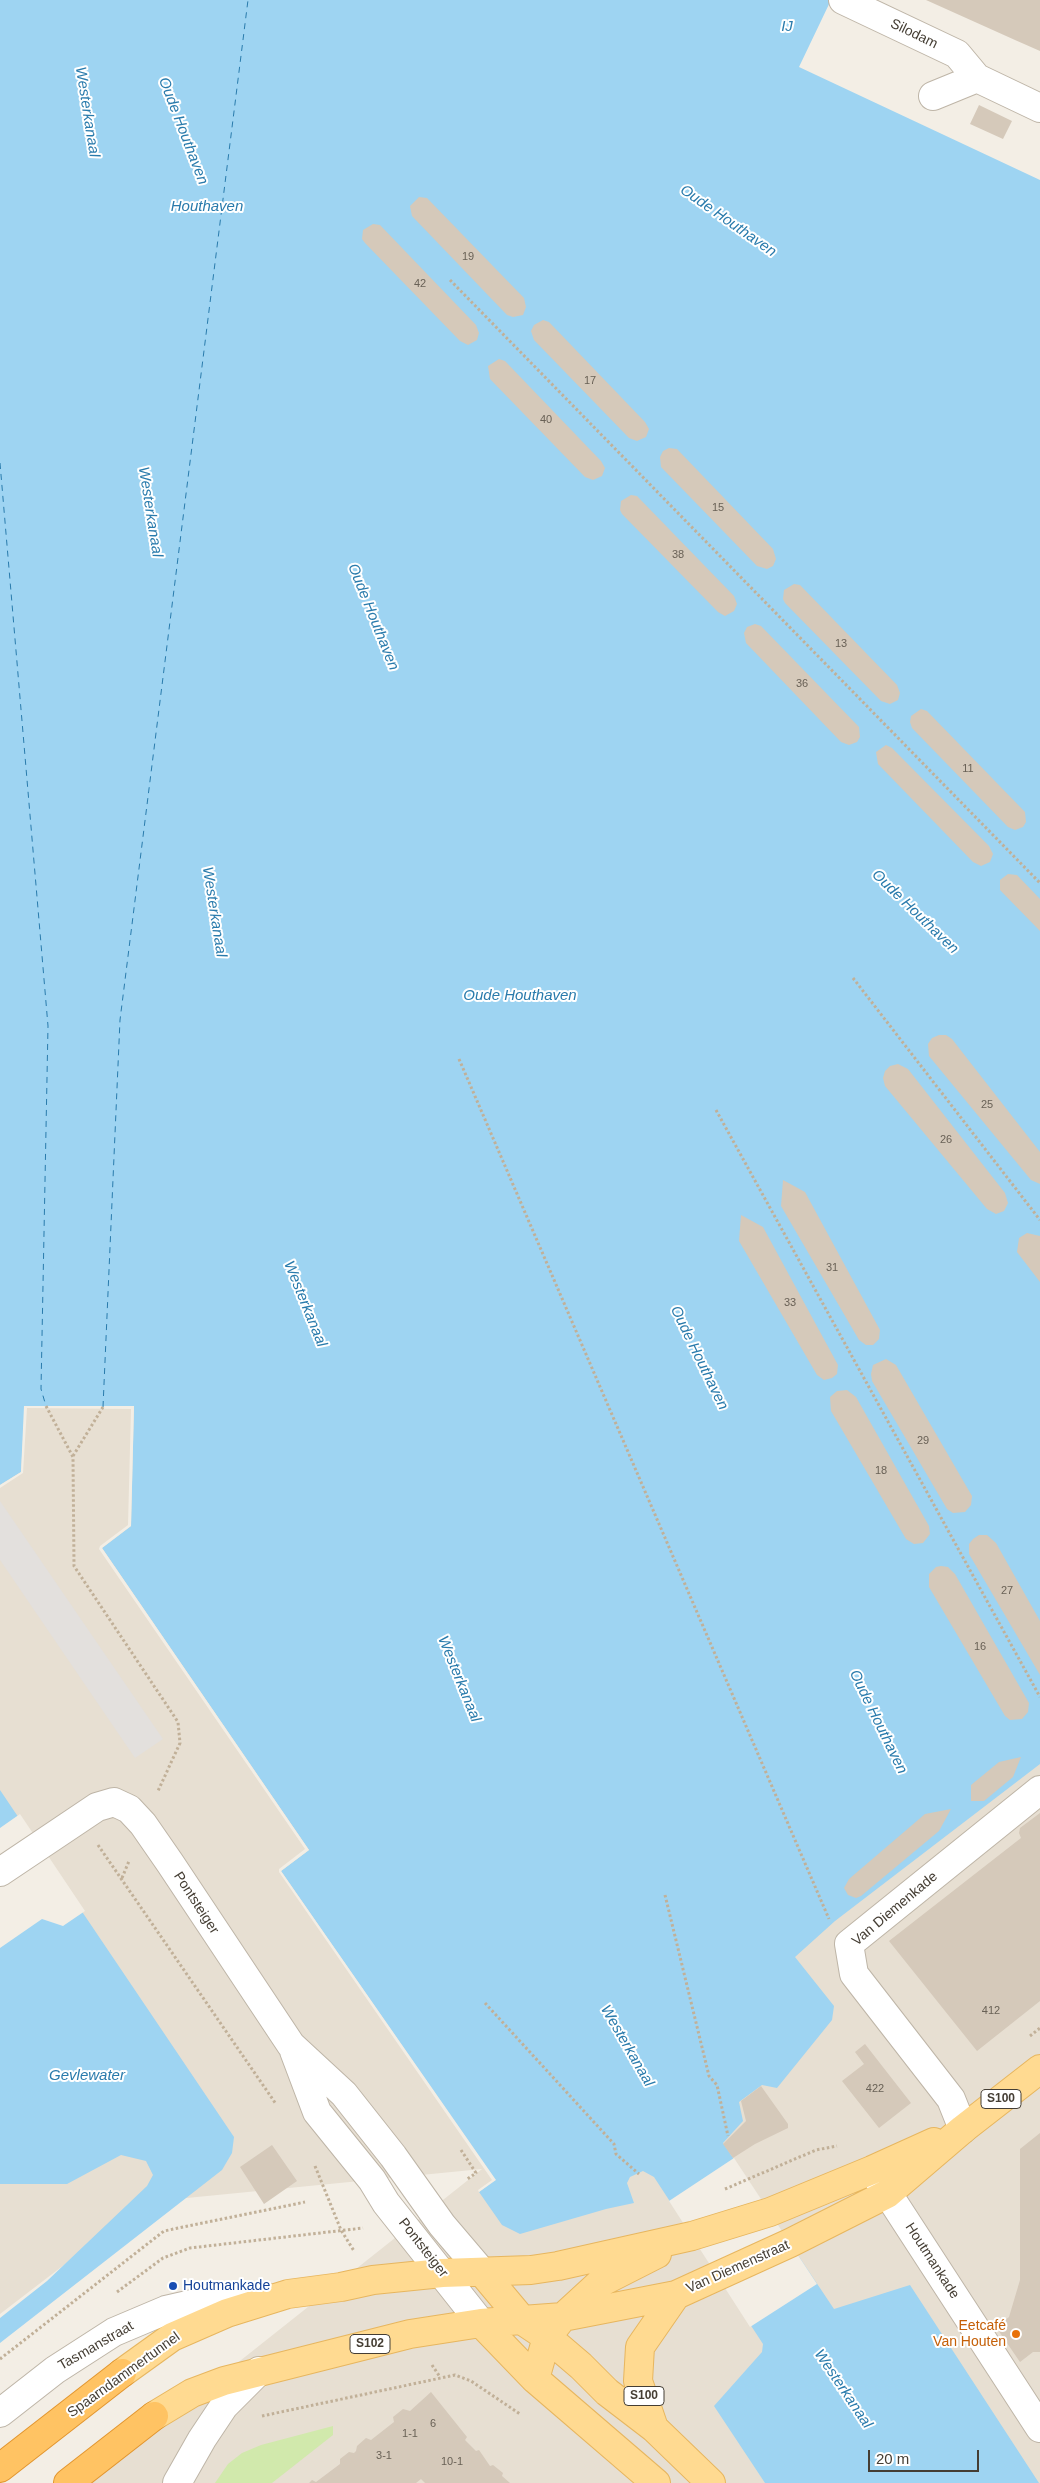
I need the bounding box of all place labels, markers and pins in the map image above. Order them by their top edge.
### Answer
place label: Houtmankade [183,2278,270,2294]
marker: Houtmankade [167,2280,179,2292]
place label: Eetcafé Van Houten [933,2318,1006,2350]
marker: Eetcafé Van Houten [1010,2328,1022,2340]

